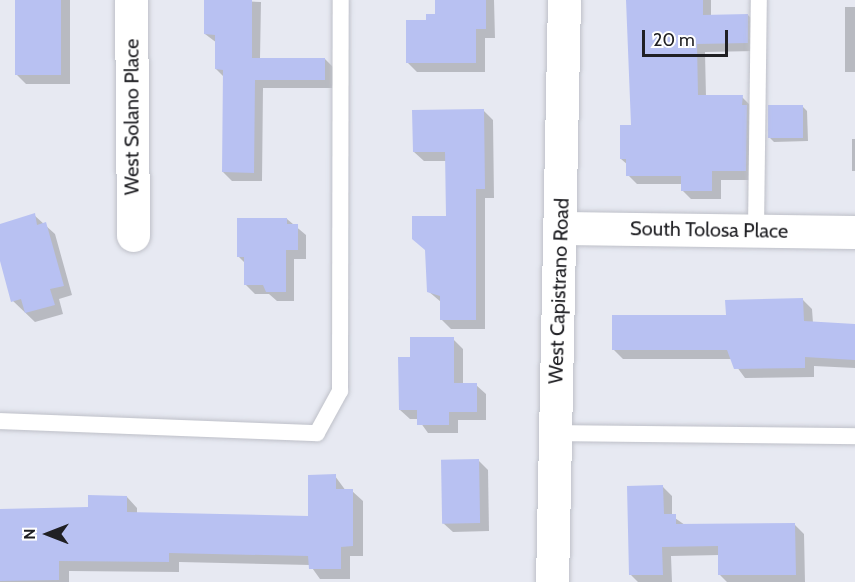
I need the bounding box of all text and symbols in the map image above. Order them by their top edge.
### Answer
scale bar [645,18,730,56]
text: 20 m [653,29,695,51]
street label: West Solano Place [120,39,144,195]
street label: West Capistrano Road [544,198,574,384]
street label: South Tolosa Place [630,217,788,243]
north arrow [18,504,78,564]
text: N [20,528,39,540]

